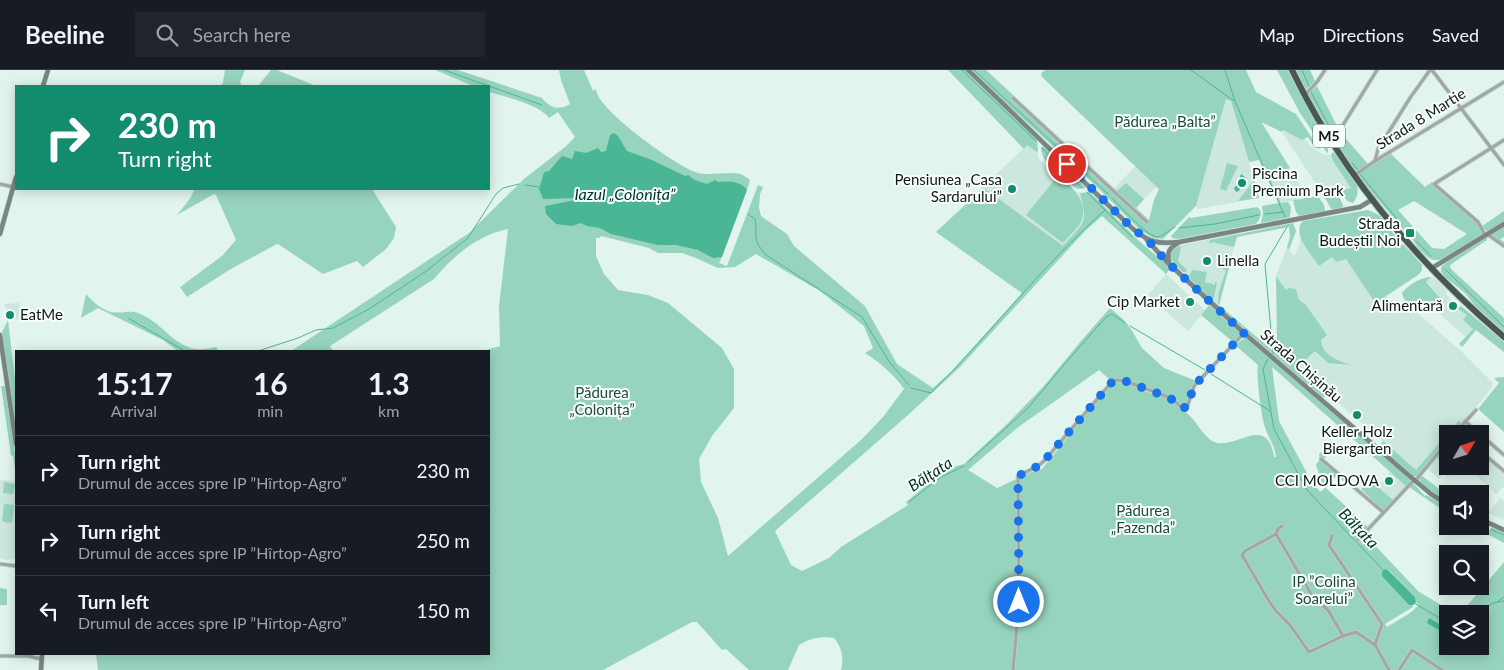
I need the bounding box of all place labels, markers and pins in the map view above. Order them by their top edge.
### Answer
pin [1046,143,1088,185]
place label: Piscina Premium Park [1252,164,1344,199]
place label: Pensiunea „Casa Sardarului” [894,170,1002,205]
marker: Piscina Premium Park [1236,177,1248,189]
marker: Pensiunea „Casa Sardarului” [1006,183,1018,195]
place label: Strada Budeștii Noi [1319,214,1400,249]
marker: Strada Budeștii Noi [1404,227,1416,239]
place label: Linella [1217,251,1259,269]
marker: Linella [1201,255,1213,267]
place label: Cip Market [1107,292,1181,310]
marker: Cip Market [1184,296,1196,308]
place label: Alimentară [1372,296,1443,314]
marker: Alimentară [1447,300,1459,312]
place label: EatMe [20,305,63,323]
marker: EatMe [4,309,16,321]
marker: Keller Holz Biergarten [1351,409,1363,421]
place label: Keller Holz Biergarten [1321,422,1393,457]
place label: CCI MOLDOVA [1275,471,1380,489]
marker: CCI MOLDOVA [1383,475,1395,487]

